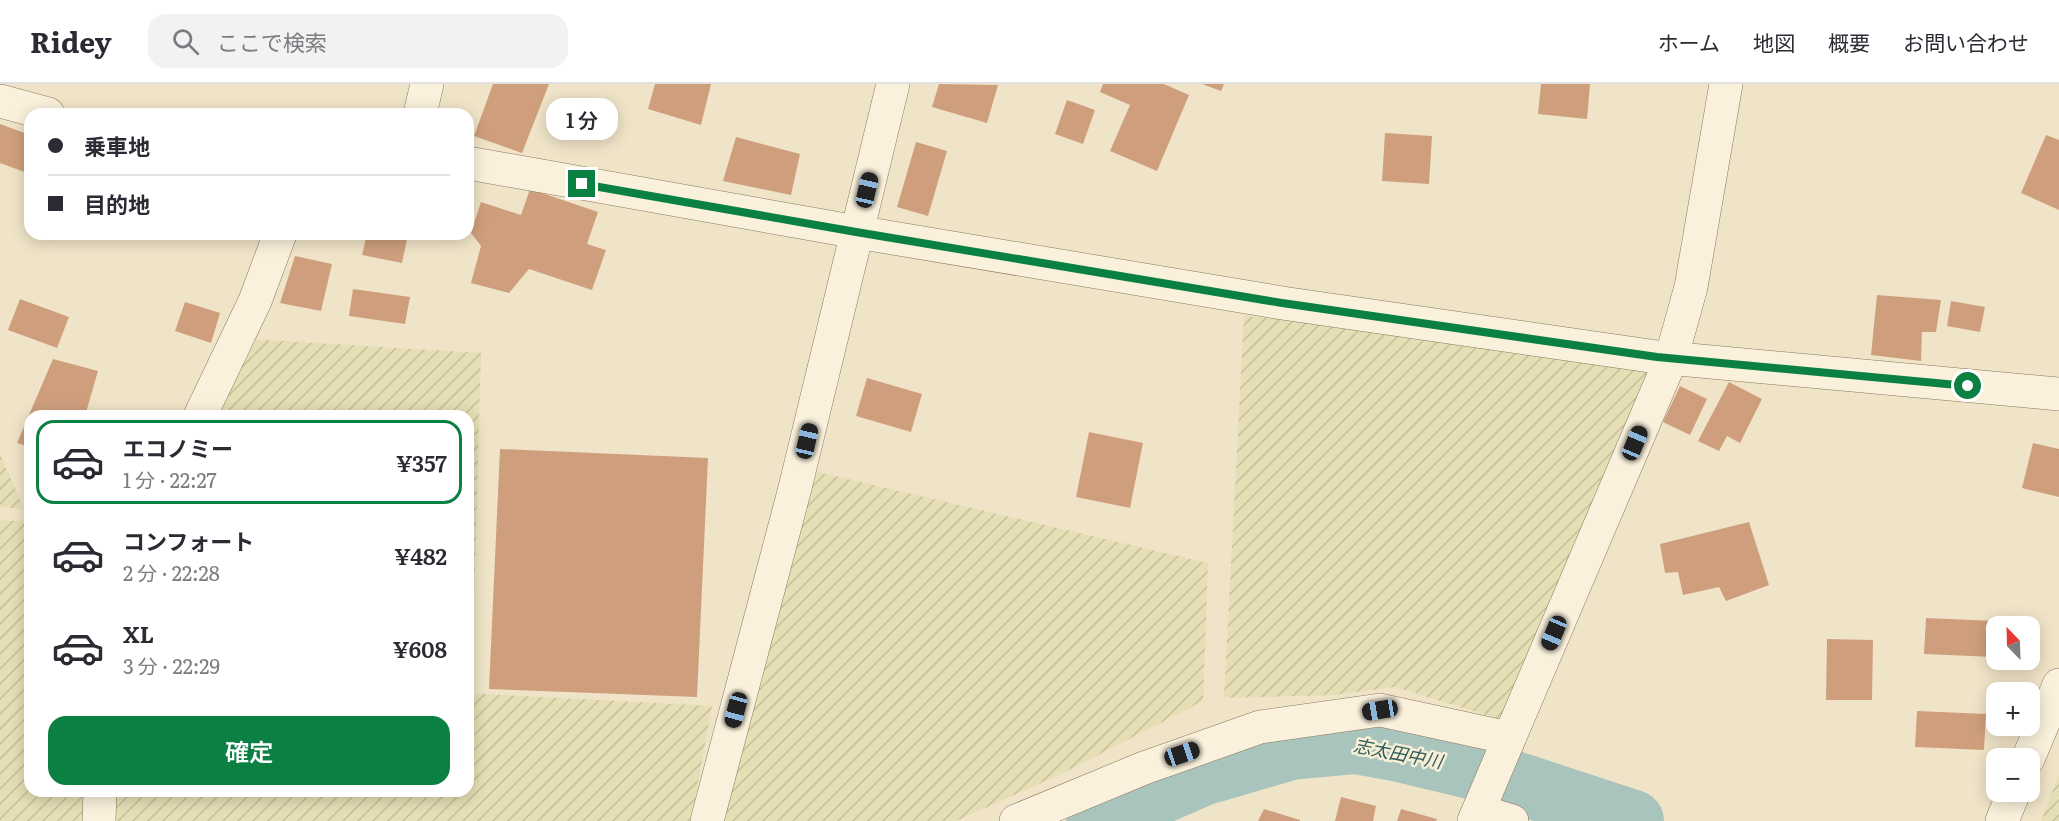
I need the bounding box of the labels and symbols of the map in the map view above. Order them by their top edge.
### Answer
callout: 1 分 [546,97,618,139]
route end [568,170,595,197]
car [854,170,880,210]
route start [1954,372,1981,399]
car [794,421,820,461]
car [1620,423,1650,463]
car [1539,613,1569,653]
north arrow [1986,616,2040,670]
car [723,690,749,730]
car [1361,698,1399,722]
water label: 志太田中川 [1352,731,1447,775]
car [1162,740,1202,768]

